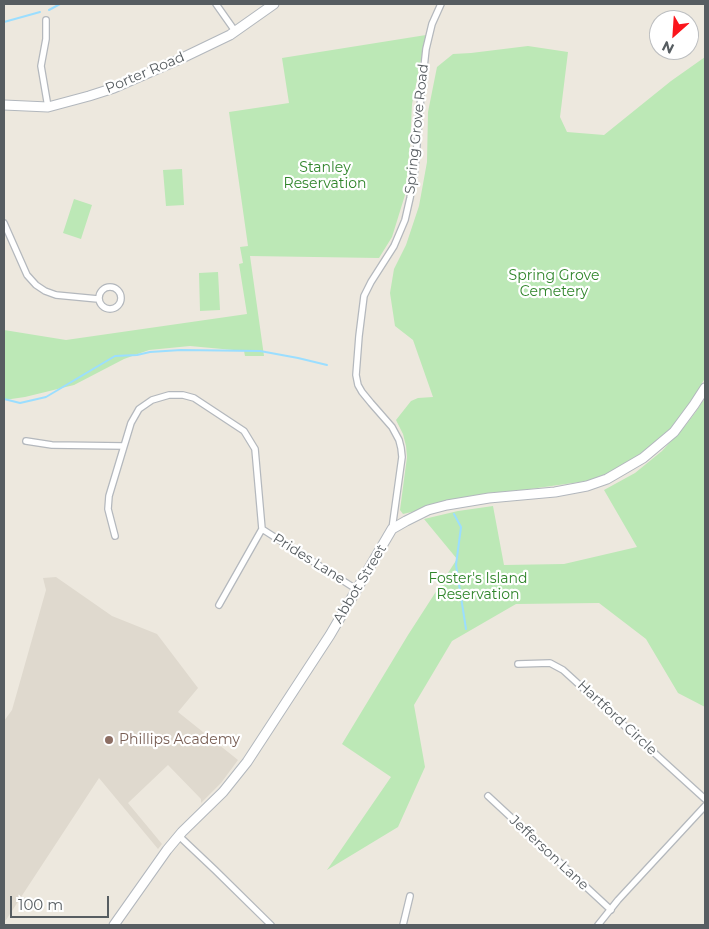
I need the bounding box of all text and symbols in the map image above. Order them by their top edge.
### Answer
north arrow [649,10,699,60]
text: N [659,37,677,58]
street label: Porter Road [103,49,187,97]
street label: Spring Grove Road [402,63,432,195]
park label: Stanley Reservation [284,160,366,192]
park label: Spring Grove Cemetery [509,268,599,300]
street label: Prides Lane [270,530,348,588]
street label: Abbot Street [330,541,390,627]
park label: Foster's Island Reservation [428,571,528,604]
street label: Hartford Circle [574,677,660,759]
place label: Phillips Academy [119,732,240,748]
marker: Phillips Academy [103,734,115,746]
street label: Jefferson Lane [506,812,592,894]
scale bar [12,886,111,918]
text: 100 m [18,895,63,914]

